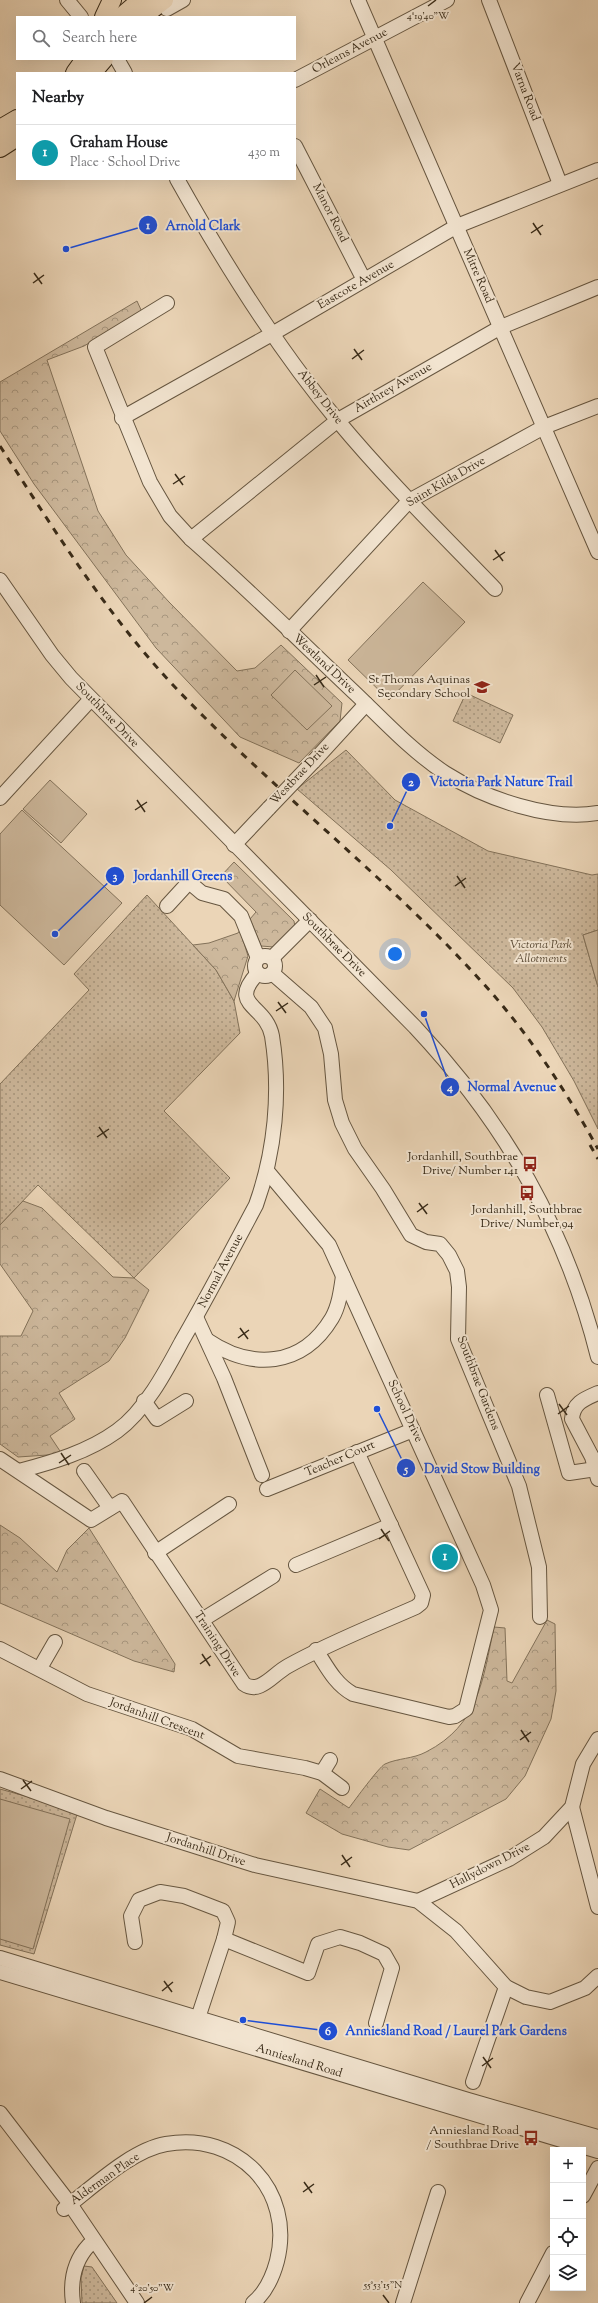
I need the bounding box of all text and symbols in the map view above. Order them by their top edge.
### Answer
text: 4°19'40"W [407,9,449,24]
search box [16,16,296,60]
street label: Orleans Avenue [309,23,391,79]
icon: search [30,27,52,49]
text: Search here [62,28,137,49]
street label: Varna Road [506,60,544,124]
text: Nearby [32,86,84,110]
text: Graham House [70,133,168,154]
text: 1 [43,144,47,162]
text: 430 m [248,144,280,162]
text: Place · School Drive [70,154,180,172]
street label: Manor Road [307,180,353,246]
callout: Arnold Clark [138,213,249,238]
text: 1 [145,217,151,235]
text: Arnold Clark [165,218,242,236]
street label: Mitre Road [458,246,498,306]
street label: Eastcote Avenue [314,256,398,314]
street label: Airthrey Avenue [351,358,436,418]
street label: Abbey Drive [293,366,347,429]
street label: Saint Kilda Drive [403,452,489,512]
street label: Westland Drive [288,630,360,698]
place label: St Thomas Aquinas Secondary School [368,671,471,703]
street label: Southbrae Drive [71,678,143,752]
school or university icon: St Thomas Aquinas Secondary School [473,678,491,696]
street label: Westbrae Drive [266,738,334,809]
callout: Victoria Park Nature Trail [401,769,581,794]
text: 2 [408,774,414,792]
text: Victoria Park Nature Trail [429,774,573,792]
callout: Jordanhill Greens [105,863,240,888]
text: 3 [113,868,118,886]
text: Jordanhill Greens [133,868,232,886]
street label: Southbrae Drive [298,909,371,982]
park label: Victoria Park Allotments [510,936,573,968]
your location [385,944,405,964]
callout: Normal Avenue [440,1074,564,1099]
text: 4 [446,1079,453,1097]
text: Normal Avenue [468,1079,556,1097]
place label: Jordanhill, Southbrae Drive/ Number 141 [407,1148,518,1180]
bus stop icon: Jordanhill, Southbrae Drive/ Number 141 [521,1155,539,1173]
bus stop icon: Jordanhill, Southbrae Drive/ Number 94 [518,1184,536,1202]
place label: Jordanhill, Southbrae Drive/ Number 94 [471,1201,583,1233]
street label: Normal Avenue [194,1230,248,1311]
street label: Southbrae Gardens [452,1333,504,1433]
street label: School Drive [383,1377,428,1446]
street label: Teacher Court [302,1436,378,1482]
callout: David Stow Building [396,1456,548,1481]
text: 5 [403,1461,409,1479]
text: David Stow Building [424,1461,541,1479]
pin: 1 [432,1542,458,1572]
street label: Training Drive [189,1607,245,1681]
street label: Jordanhill Crescent [106,1693,207,1745]
street label: Jordanhill Drive [163,1828,248,1871]
street label: Hallydown Drive [447,1838,534,1894]
callout: Anniesland Road / Laurel Park Gardens [318,2018,575,2043]
text: 6 [325,2023,331,2041]
text: Anniesland Road / Laurel Park Gardens [345,2023,567,2041]
street label: Anniesland Road [253,2039,345,2083]
place label: Anniesland Road / Southbrae Drive [426,2122,519,2154]
bus stop icon: Anniesland Road / Southbrae Drive [522,2129,540,2147]
map controls [550,2147,586,2291]
button: + [550,2147,586,2183]
street label: Alderman Place [67,2148,144,2210]
button: − [550,2183,586,2219]
button: locate [550,2219,586,2255]
button: layers [550,2255,586,2291]
text: 55°53'15"N [363,2278,402,2293]
text: 4°20'50"W [130,2281,174,2296]

